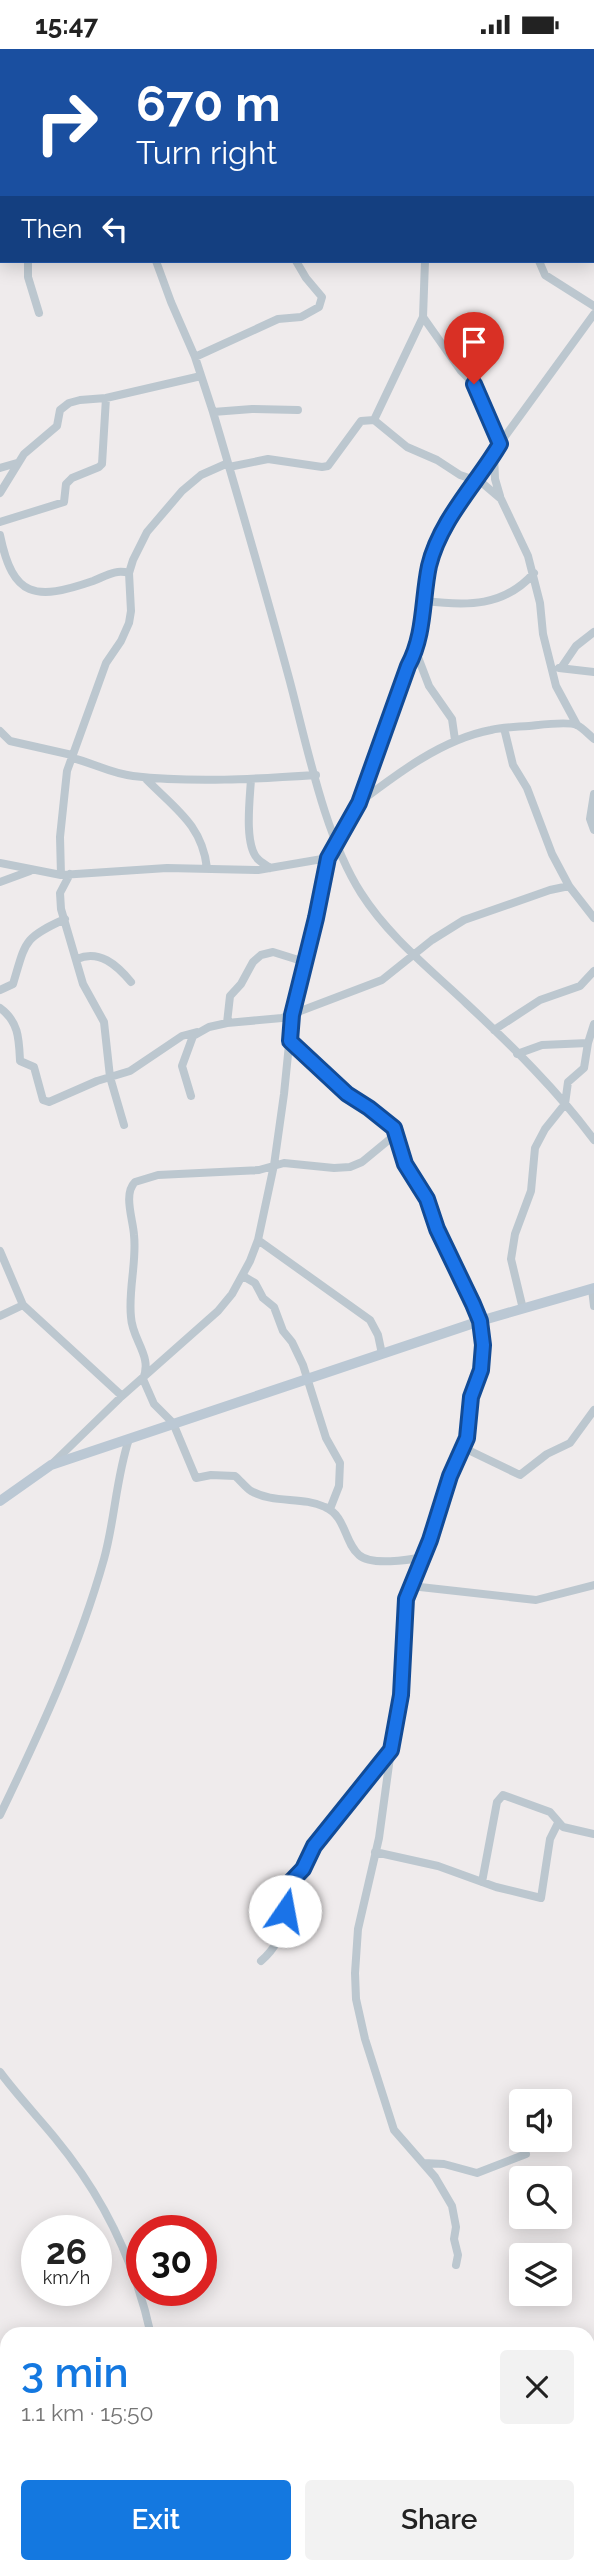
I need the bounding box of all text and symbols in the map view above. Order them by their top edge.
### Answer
text: 15:47 [35,10,98,40]
text: 670 m [136,75,281,132]
icon: right [21,77,112,168]
text: Turn right [136,134,277,171]
icon: left [96,210,134,248]
text: Then [21,214,82,244]
pin [444,312,504,384]
icon: arrive [455,323,493,361]
position arrow [248,1874,322,1948]
map controls [509,2089,572,2306]
button: sound [509,2089,572,2152]
button: search [509,2166,572,2229]
speed limit sign: 30 [126,2215,217,2306]
text: 26 [46,2231,87,2272]
button: layers [509,2243,572,2306]
text: km/h [43,2267,90,2288]
text: 3 min [21,2348,129,2397]
button: close [500,2350,574,2424]
text: 1.1 km · 15:50 [21,2399,154,2426]
button: Exit [21,2480,291,2560]
button: Share [305,2480,574,2560]

